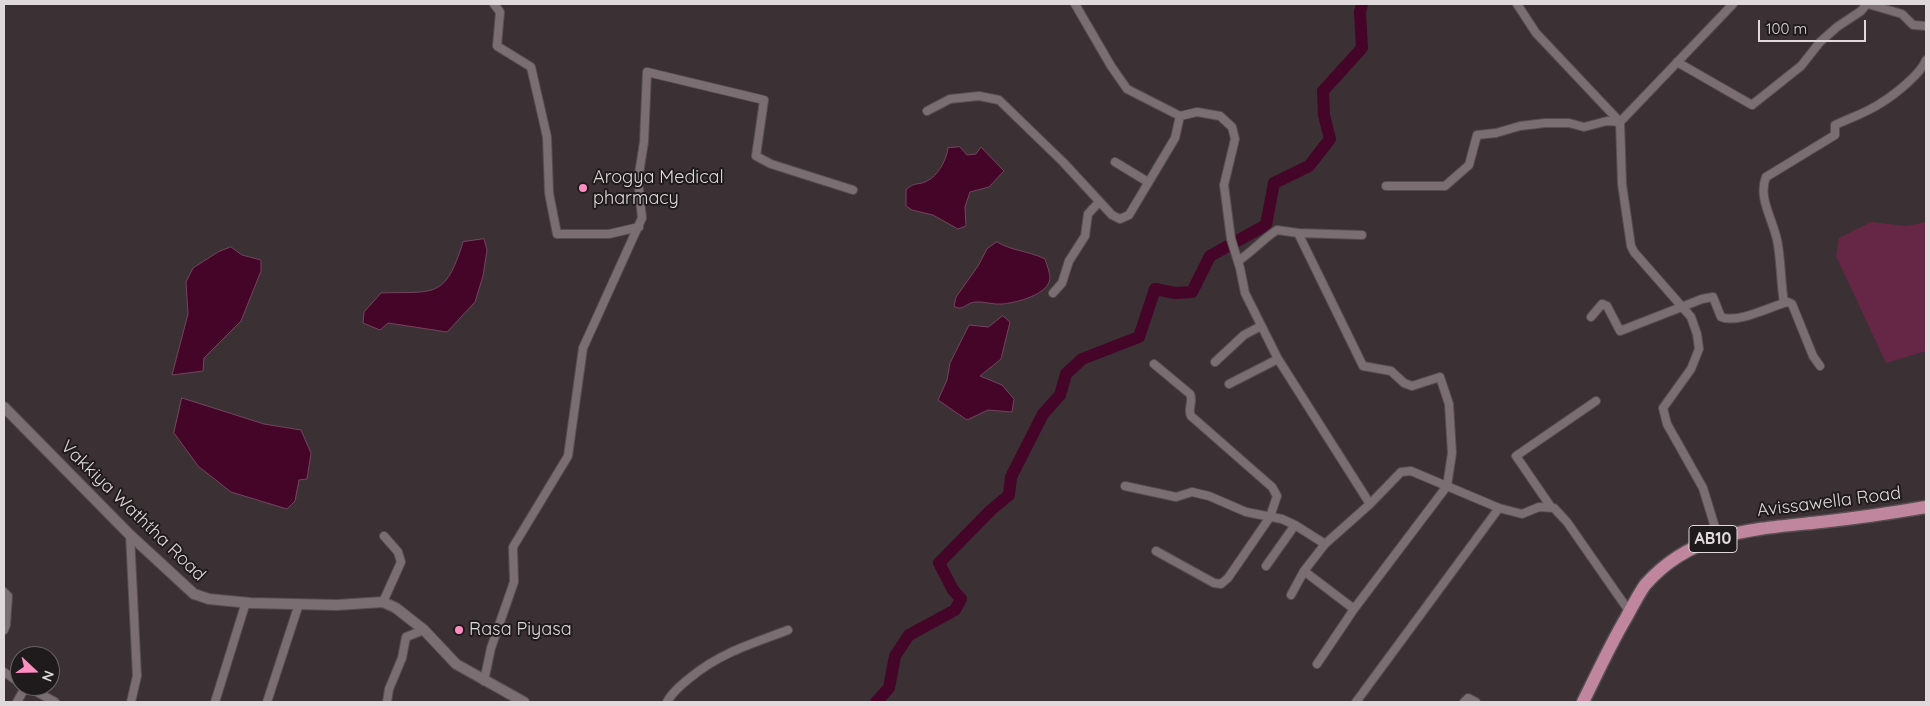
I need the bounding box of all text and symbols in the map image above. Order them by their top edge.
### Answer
scale bar [1760,10,1868,42]
text: 100 m [1766,19,1807,38]
place label: Arogya Medical pharmacy [593,167,724,210]
marker: Arogya Medical pharmacy [577,182,589,194]
street label: Vakkiya Waththa Road [56,436,210,586]
street label: Avissawella Road [1756,482,1902,522]
road number: AB10 [1689,526,1737,552]
place label: Rasa Piyasa [469,619,572,641]
marker: Rasa Piyasa [453,624,465,636]
north arrow [10,646,60,696]
text: N [38,668,58,684]

